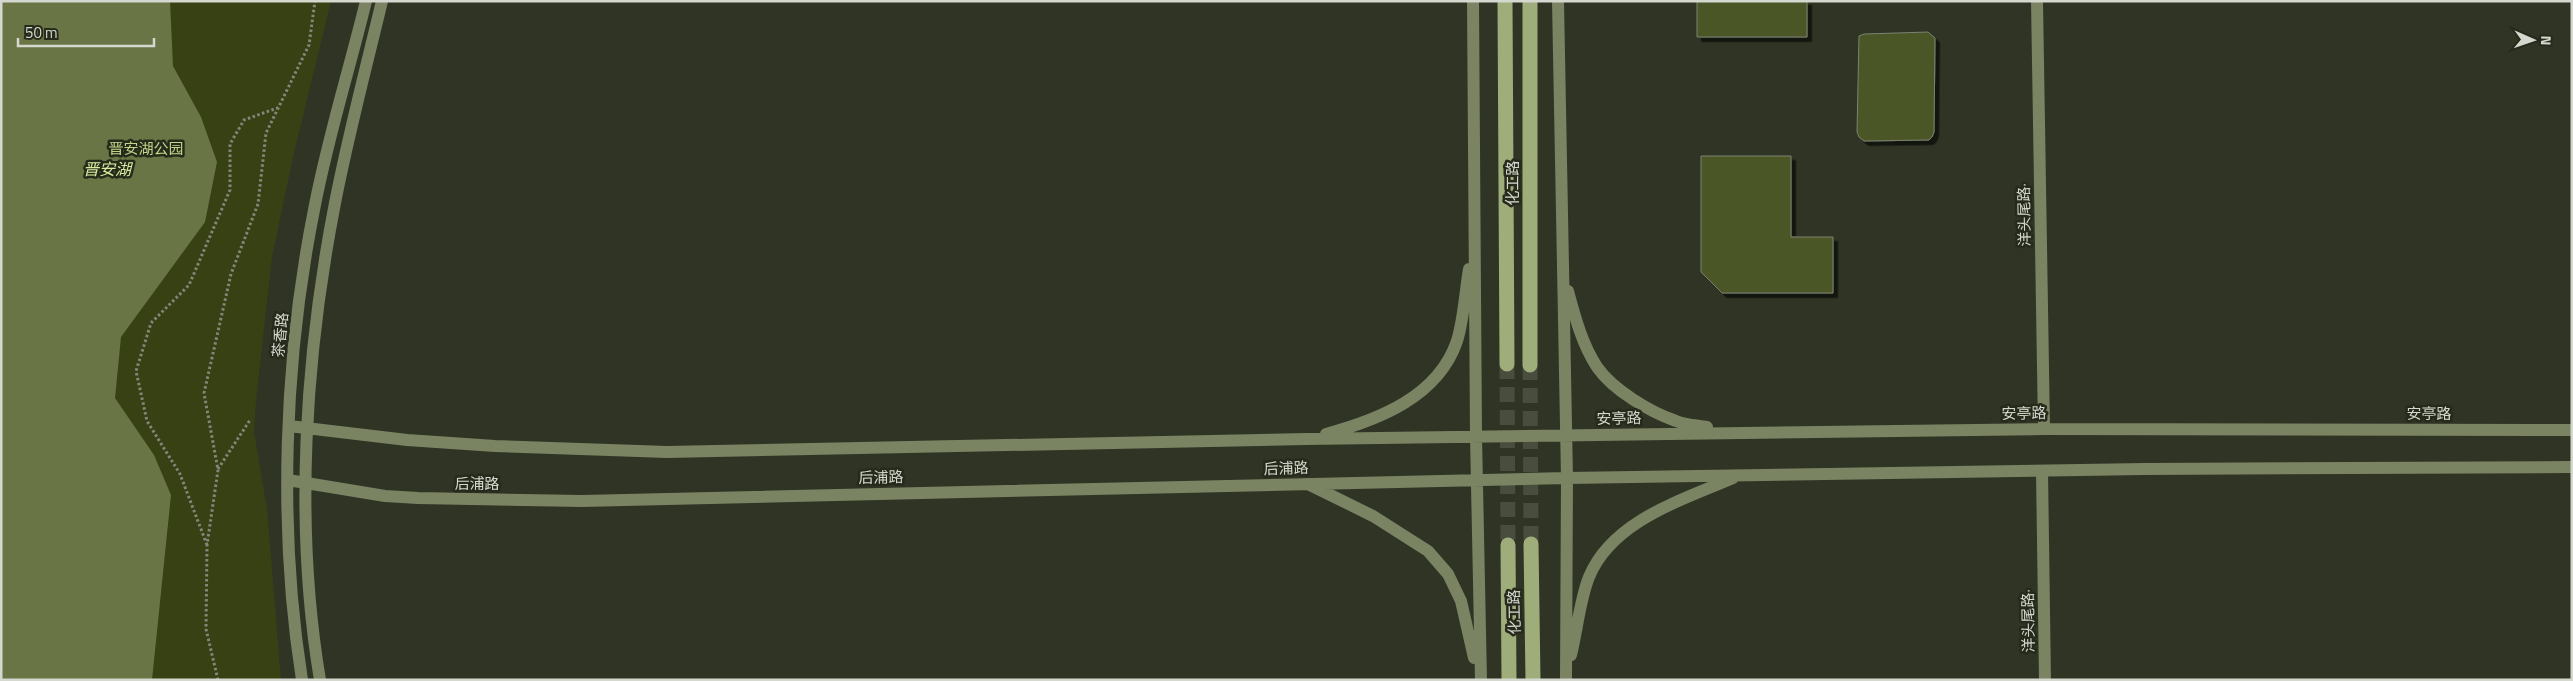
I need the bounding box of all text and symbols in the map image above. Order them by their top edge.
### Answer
scale bar [18,15,154,47]
north arrow [2508,15,2558,65]
text: 50 m [25,21,58,44]
text: N [2536,35,2557,46]
park label: 晋安湖公园 [108,137,184,160]
water label: 晋安湖 [83,157,134,181]
street label: 化工路 [1501,160,1524,206]
street label: 洋头尾路· [2012,183,2036,247]
street label: 茶香路 [266,311,294,359]
street label: 安亭路 [2001,401,2047,425]
street label: 安亭路 [2406,402,2452,425]
street label: 安亭路 [1596,406,1642,430]
street label: 后浦路 [1263,456,1309,480]
street label: 后浦路 [858,465,904,489]
street label: 后浦路 [454,472,500,495]
street label: 化工路 [1502,589,1526,635]
street label: 洋头尾路· [2016,589,2040,653]

